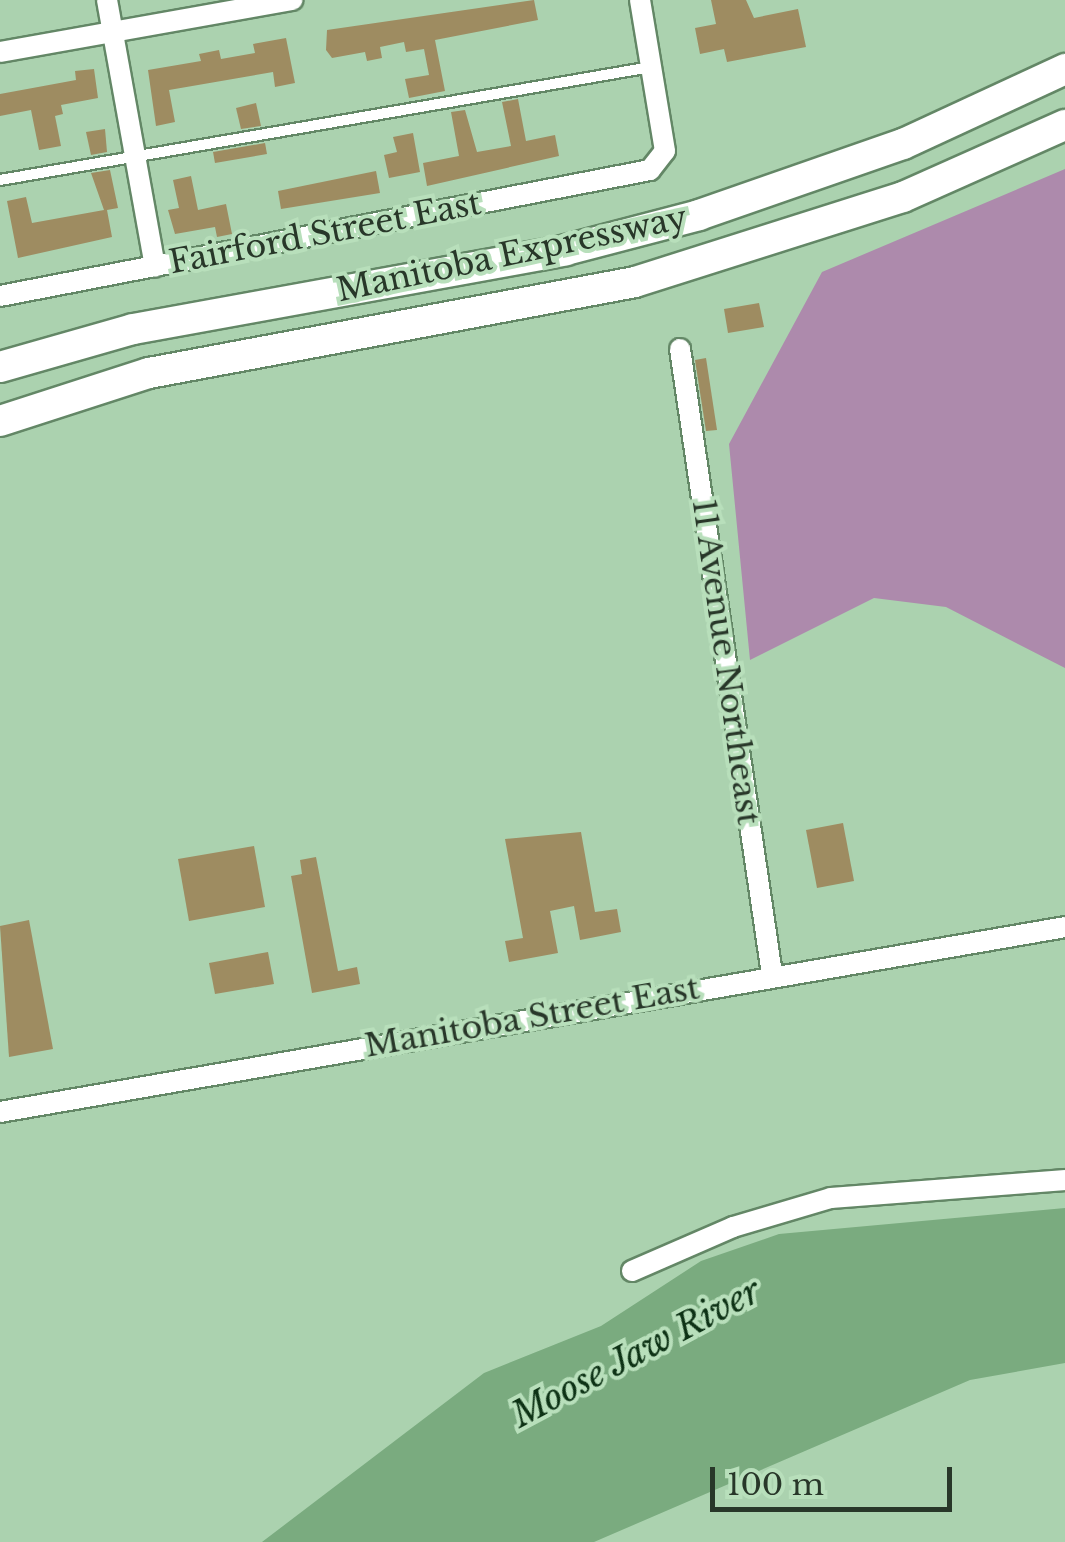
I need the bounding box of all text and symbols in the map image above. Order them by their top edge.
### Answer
street label: Fairford Street East [166,184,484,282]
street label: Manitoba Expressway [333,198,691,310]
street label: 11 Avenue Northeast [684,496,768,828]
street label: Manitoba Street East [362,969,702,1065]
water label: Moose Jaw River [504,1269,768,1437]
scale bar [715,1447,958,1509]
text: 100 m [727,1466,824,1503]

